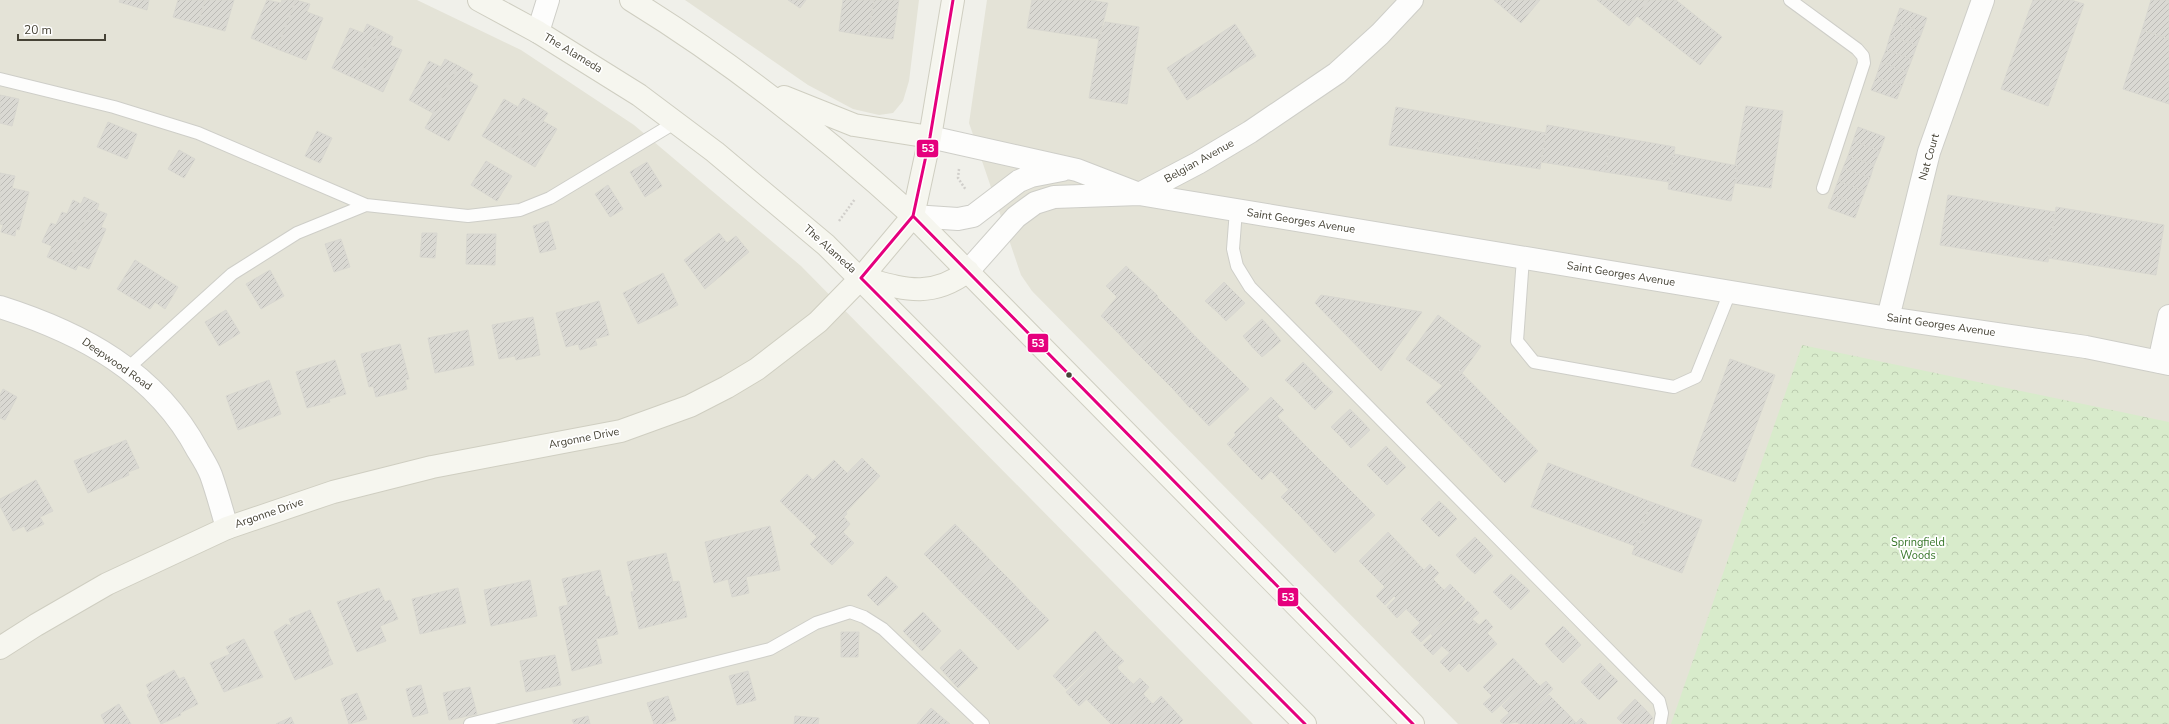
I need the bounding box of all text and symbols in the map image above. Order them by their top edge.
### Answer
scale bar [18,16,105,42]
text: 20 m [24,22,52,38]
street label: The Alameda [541,30,605,77]
street label: Nat Court [1915,132,1943,182]
street label: Belgian Avenue [1161,136,1237,186]
line badge: 53 [916,139,939,158]
text: 53 [921,141,935,156]
street label: Saint Georges Avenue [1246,205,1357,237]
street label: The Alameda [800,221,860,277]
street label: Saint Georges Avenue [1566,258,1677,290]
street label: Saint Georges Avenue [1886,310,1997,340]
line badge: 53 [1027,333,1049,353]
street label: Deepwood Road [79,334,155,394]
text: 53 [1031,336,1045,351]
unlabelled marker [1064,370,1074,380]
street label: Argonne Drive [547,424,621,452]
street label: Argonne Drive [233,494,305,532]
park label: Springfield Woods [1891,535,1945,563]
line badge: 53 [1277,587,1299,607]
text: 53 [1281,590,1295,605]

